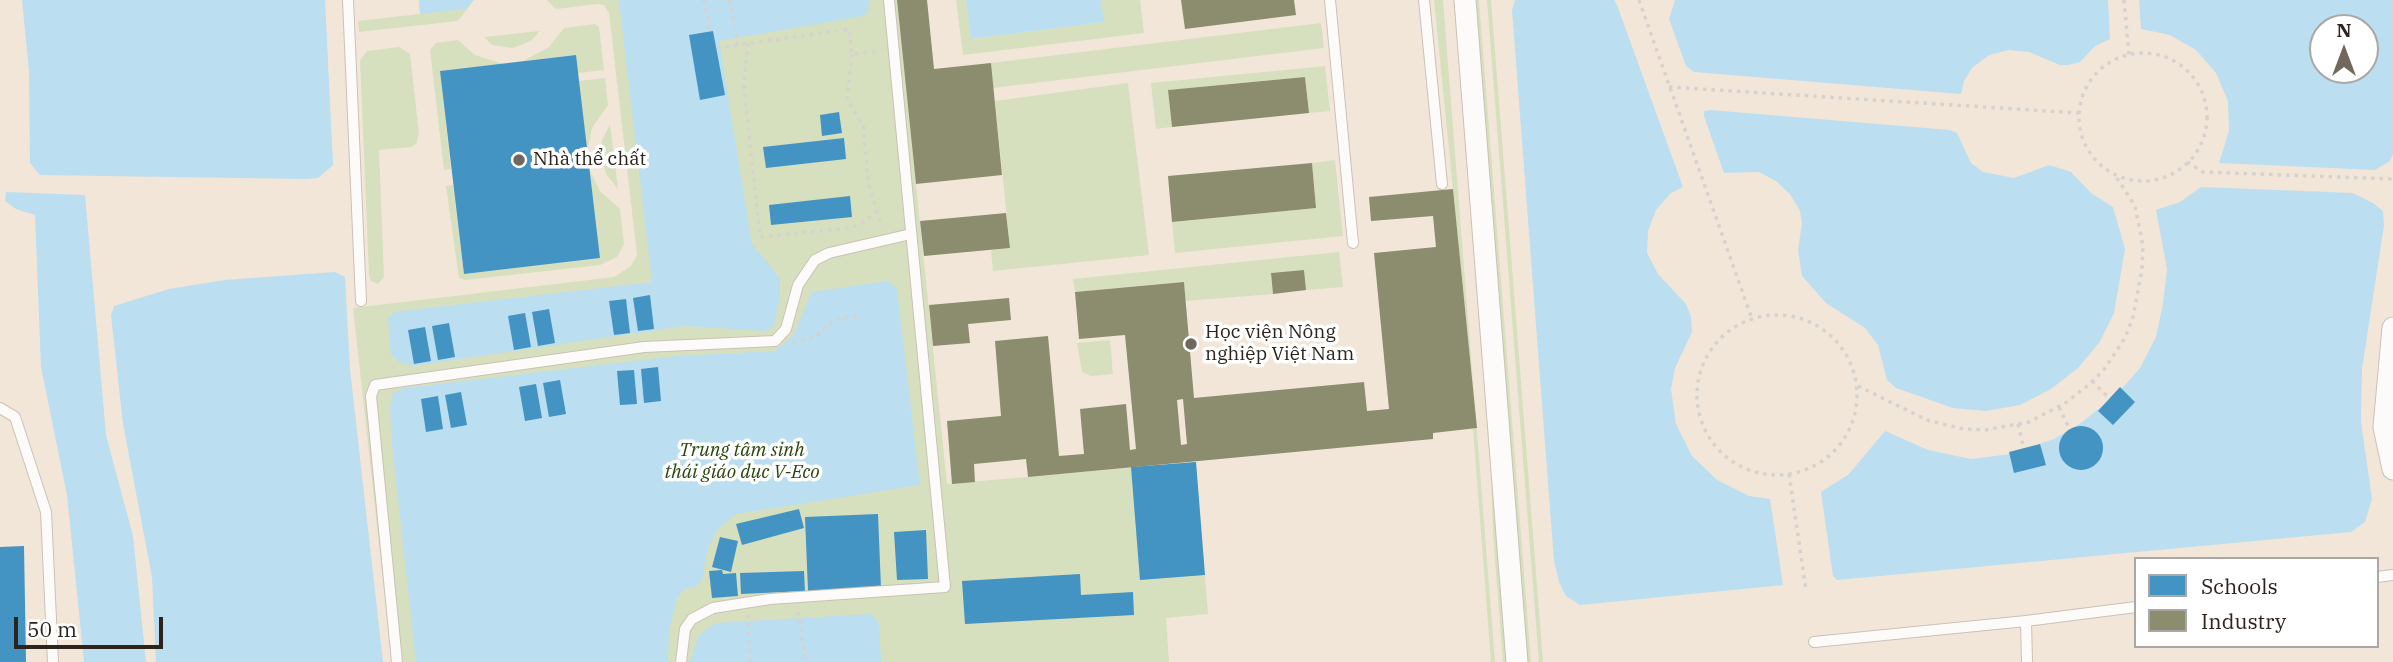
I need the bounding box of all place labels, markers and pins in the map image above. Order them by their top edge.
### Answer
place label: Nhà thể chất [533,149,646,171]
marker: Nhà thể chất [511,152,527,168]
place label: Học viện Nông nghiệp Việt Nam [1205,322,1354,366]
marker: Học viện Nông nghiệp Việt Nam [1183,336,1199,352]

